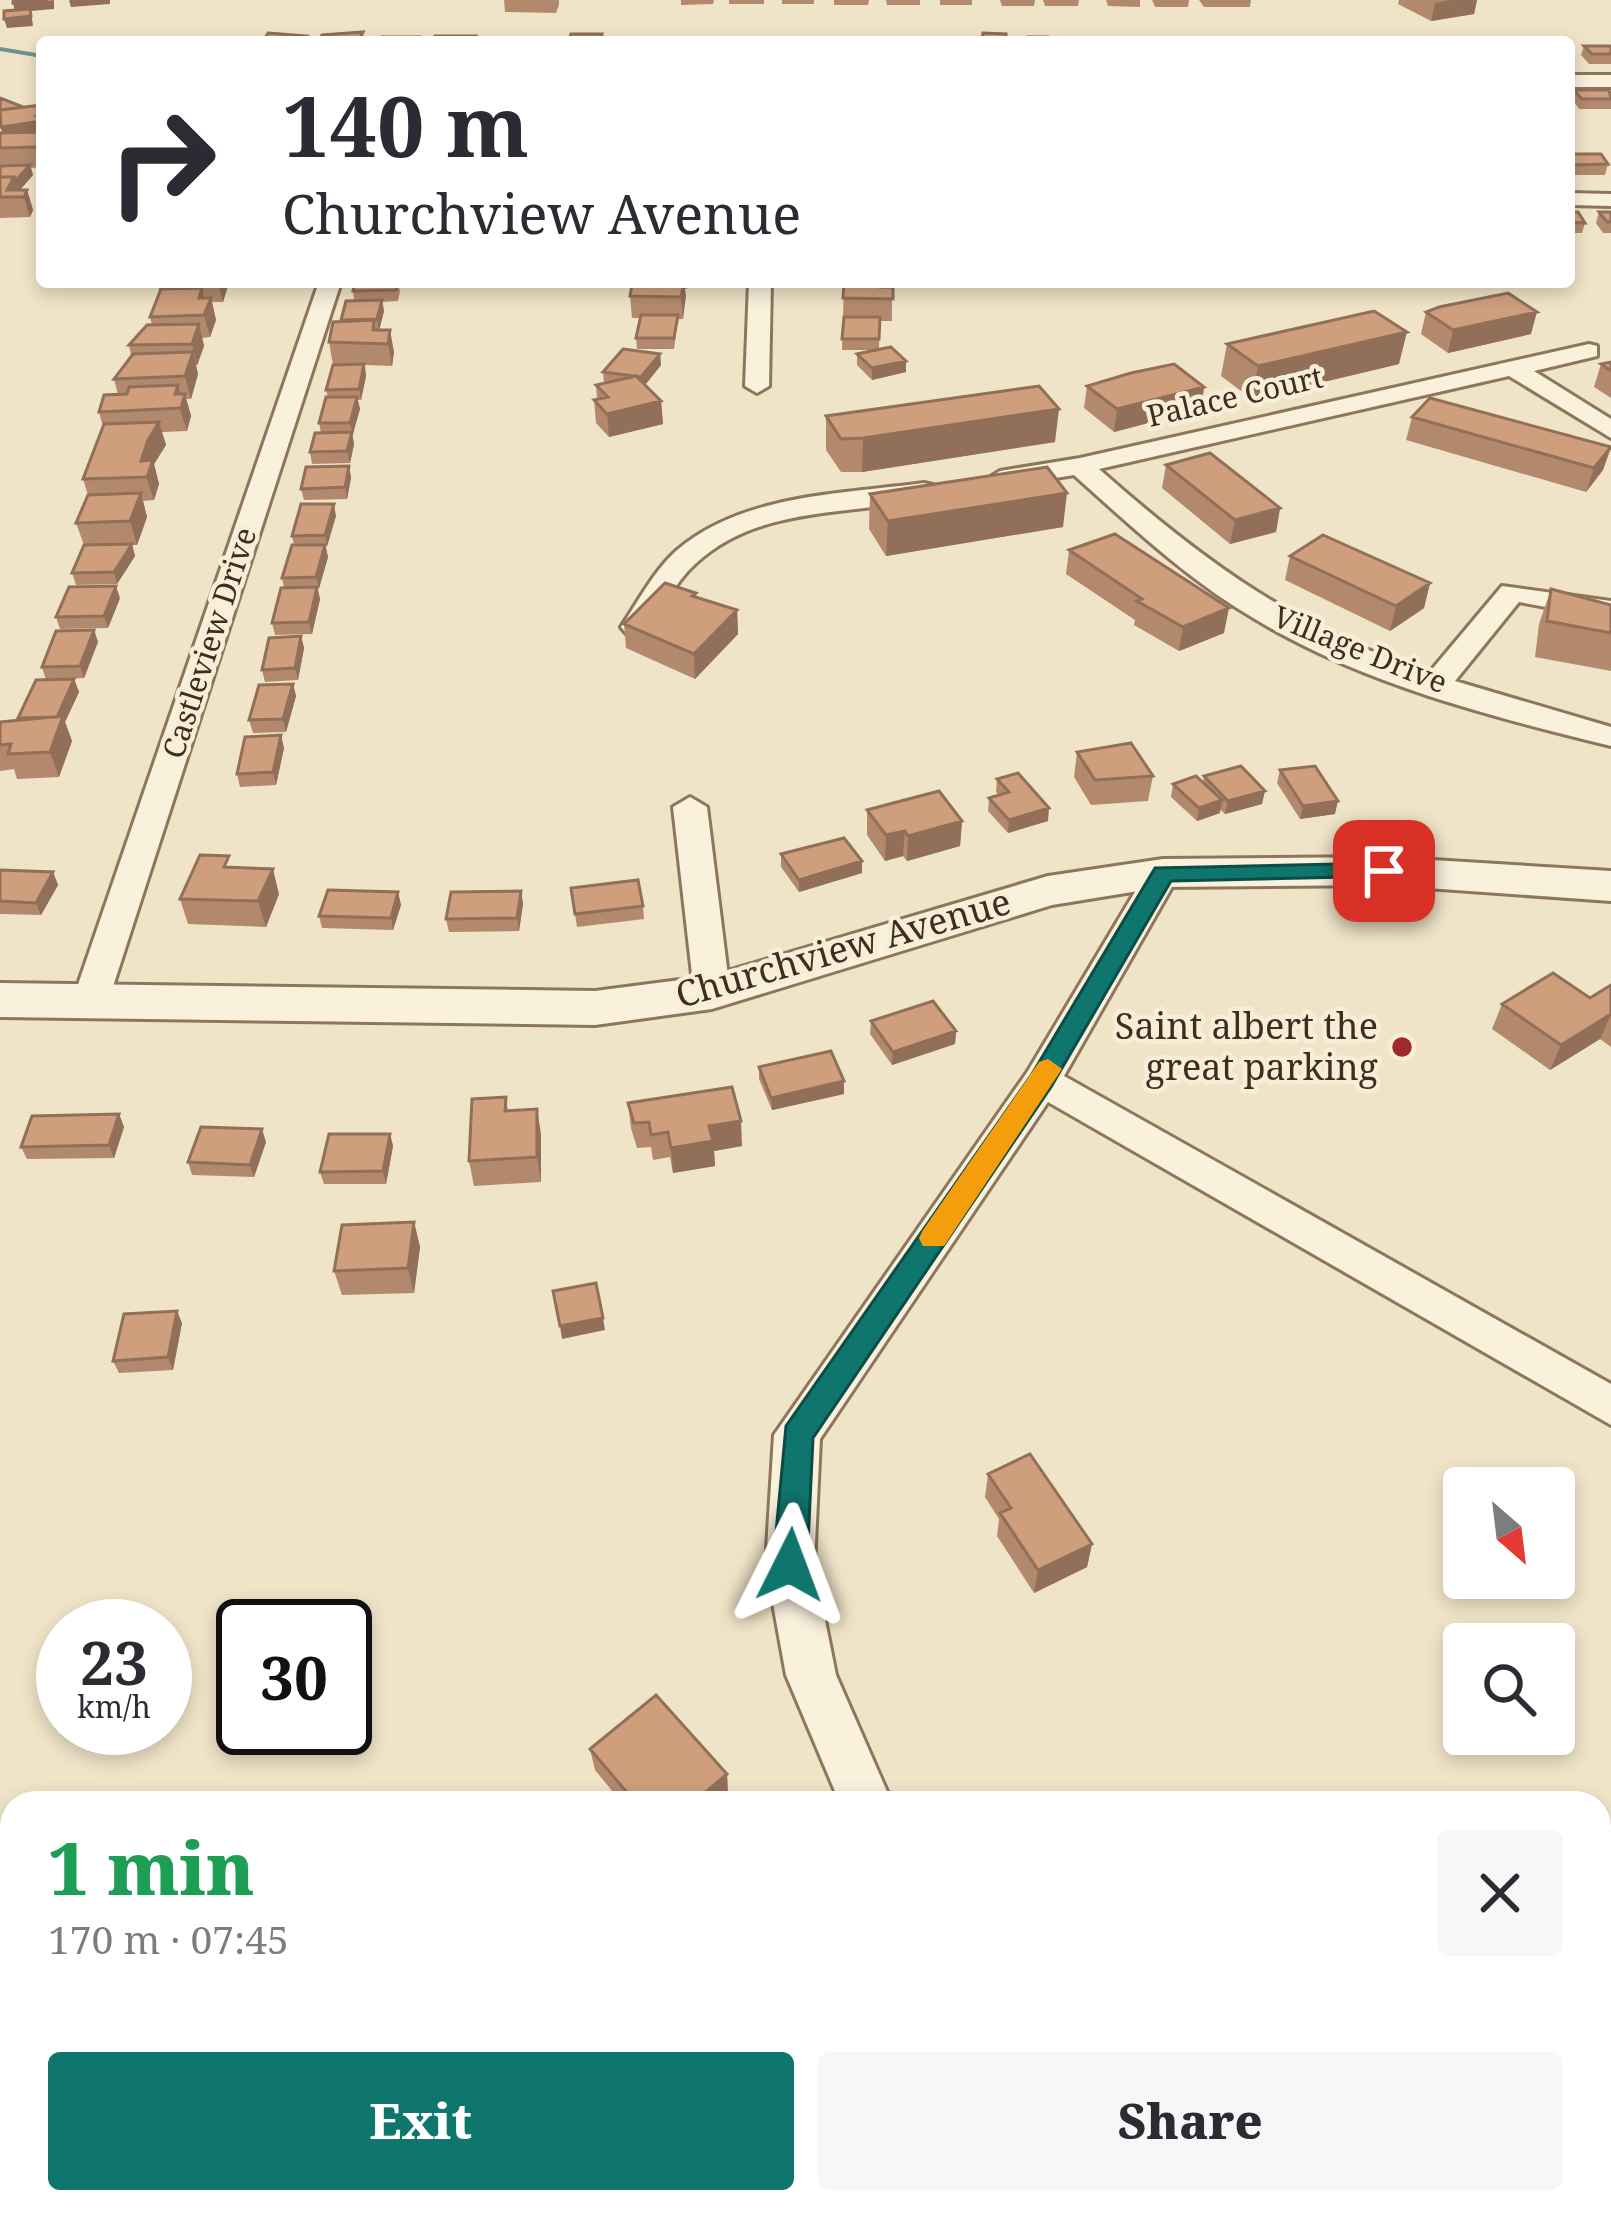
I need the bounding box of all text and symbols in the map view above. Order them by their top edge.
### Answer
text: 140 m [282,67,529,182]
icon: right [84,84,240,240]
text: Churchview Avenue [282,176,801,250]
street label: Palace Court [1143,355,1327,436]
street label: Castleview Drive [152,522,265,763]
street label: Village Drive [1267,595,1454,702]
pin [1333,820,1435,922]
icon: arrive [1351,838,1417,904]
street label: Churchview Avenue [670,876,1016,1019]
place label: Saint albert the great parking [1115,1001,1378,1091]
marker: Saint albert the great parking [1389,1034,1415,1060]
north arrow [1443,1467,1575,1599]
map controls [1443,1467,1575,1755]
position arrow [727,1502,853,1628]
speed limit sign: 30 [216,1599,372,1755]
text: 23 [80,1621,148,1703]
button: search [1443,1623,1575,1755]
text: km/h [77,1686,151,1727]
text: 1 min [48,1818,255,1916]
button: close [1437,1830,1563,1956]
text: 170 m · 07:45 [48,1912,289,1965]
button: Exit [48,2052,794,2190]
button: Share [818,2052,1563,2190]

